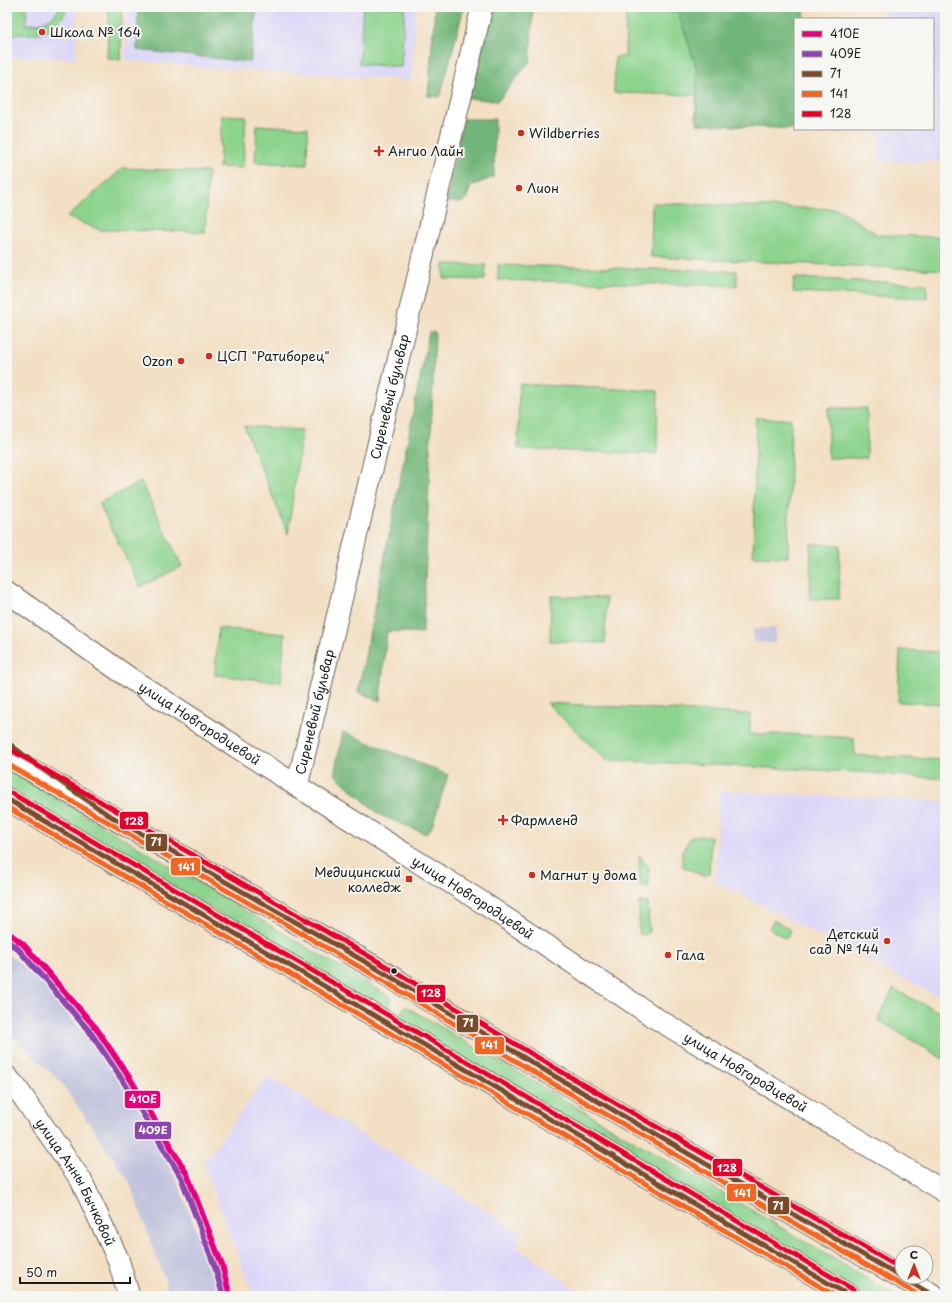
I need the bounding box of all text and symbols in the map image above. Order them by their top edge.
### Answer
legend [794,18,934,130]
place label: Школа № 164 [50,22,141,41]
text: 410E [830,24,860,42]
marker: Школа № 164 [37,27,47,37]
text: 409E [830,44,861,62]
text: 71 [830,64,841,82]
text: 141 [830,84,848,102]
text: 128 [830,104,851,122]
place label: Wildberries [529,123,600,142]
marker: Wildberries [516,128,526,138]
place label: Ангио Лайн [388,141,464,160]
marker: Ангио Лайн [373,145,385,157]
place label: Лион [527,178,559,197]
marker: Лион [514,183,524,193]
street label: Сиреневый бульвар [365,332,413,461]
place label: ЦСП "Ратиборец" [217,346,330,365]
place label: Ozon [142,351,173,370]
marker: ЦСП "Ратиборец" [204,351,214,361]
marker: Ozon [176,356,186,366]
street label: Сиреневый бульвар [290,647,338,777]
street label: улица Новгородцевой [135,677,264,769]
place label: Фармленд [511,810,578,829]
line badge: 128 [119,811,149,830]
text: 128 [124,812,144,829]
marker: Фармленд [498,815,508,825]
line badge: 71 [145,833,168,852]
text: 71 [151,833,162,850]
street label: улица Новгородцевой [409,851,537,943]
line badge: 141 [170,857,201,876]
text: 141 [177,858,195,875]
place label: Медицинский колледж [314,862,401,896]
place label: Магнит у дома [540,865,637,884]
marker: Магнит у дома [527,870,537,880]
marker: Медицинский колледж [404,874,414,884]
place label: Детский сад № 144 [809,924,879,958]
marker: Детский сад № 144 [882,936,892,946]
place label: Гала [676,945,705,964]
marker: Гала [663,950,673,960]
unlabelled marker [389,966,399,976]
line badge: 128 [416,984,446,1003]
text: 128 [421,984,441,1001]
line badge: 71 [456,1014,479,1033]
text: 71 [463,1014,474,1031]
street label: улица Новгородцевой [680,1027,811,1116]
line badge: 141 [474,1036,505,1055]
text: 141 [480,1036,498,1053]
line badge: 410E [124,1090,161,1109]
text: 410E [129,1090,157,1107]
street label: улица Анны Бычковой [32,1114,120,1249]
line badge: 409E [134,1121,172,1140]
text: 409E [138,1121,168,1138]
line badge: 128 [712,1158,743,1177]
text: 128 [717,1159,737,1176]
line badge: 141 [726,1183,757,1202]
text: 141 [733,1184,751,1201]
line badge: 71 [767,1196,790,1215]
text: 71 [773,1197,784,1214]
north arrow [894,1245,934,1285]
text: С [910,1246,918,1263]
scale bar [20,1259,130,1285]
text: 50 m [26,1263,57,1281]

